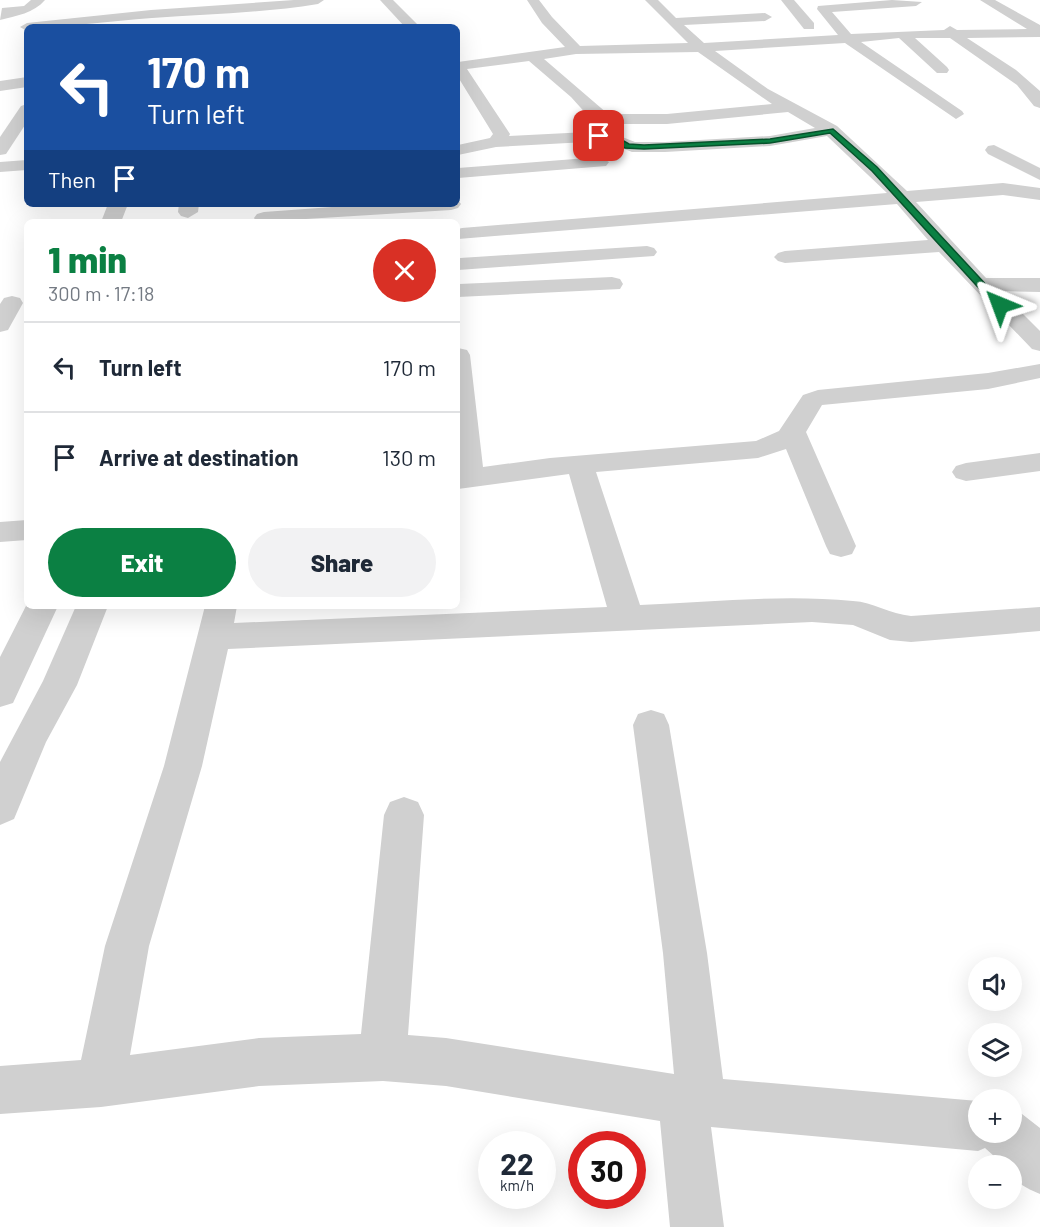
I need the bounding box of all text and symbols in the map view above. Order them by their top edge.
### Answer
text: 170 m [147,46,250,96]
icon: left [48,48,126,126]
text: Turn left [147,97,245,129]
pin [573,110,624,161]
icon: arrive [582,119,615,152]
icon: arrive [108,162,141,195]
text: Then [48,166,96,192]
text: 1 min [48,237,127,280]
button: close [373,239,436,302]
position arrow [968,273,1032,337]
text: 300 m · 17:18 [48,281,154,305]
icon: left [48,351,81,384]
text: Turn left [99,354,182,380]
text: 170 m [383,354,436,380]
icon: arrive [48,441,81,474]
text: Arrive at destination [99,444,298,470]
text: 130 m [382,444,436,470]
button: Exit [48,528,236,597]
button: Share [248,528,436,597]
map controls [968,957,1022,1209]
button: sound [968,957,1022,1011]
button: layers [968,1023,1022,1077]
button: + [968,1089,1022,1143]
speed limit sign: 30 [568,1131,646,1209]
text: 22 [500,1145,534,1181]
button: − [968,1155,1022,1209]
text: km/h [500,1176,534,1194]

